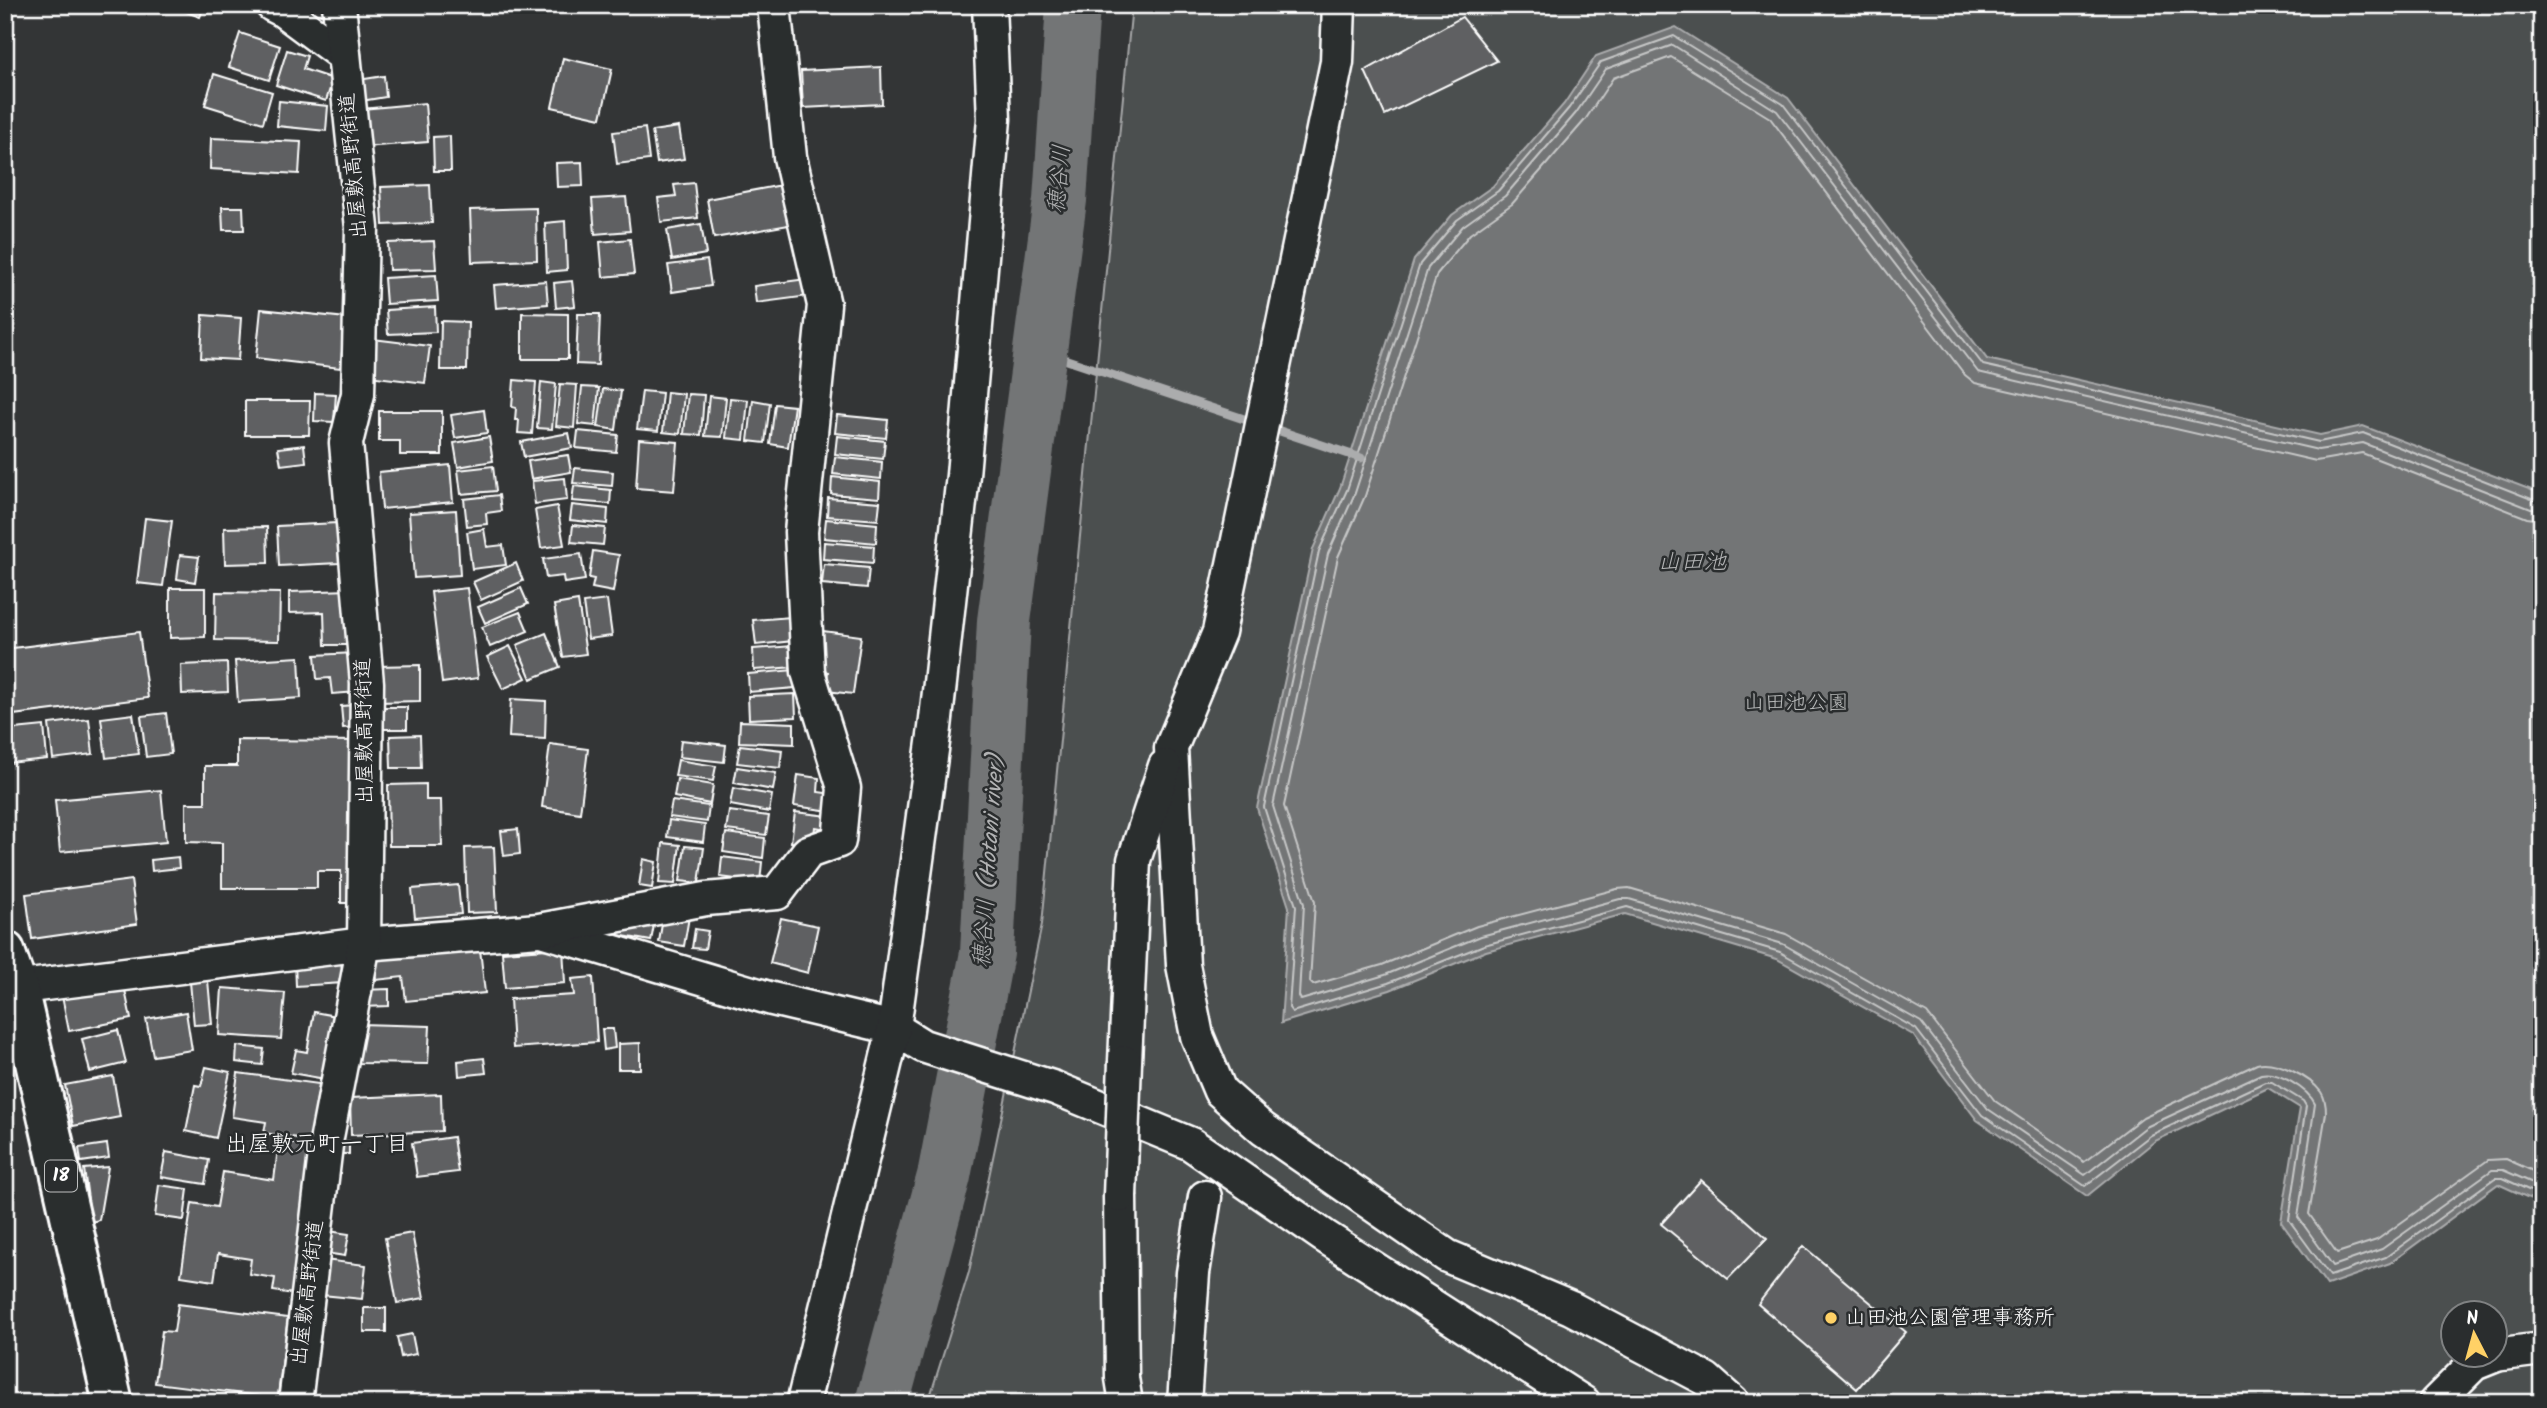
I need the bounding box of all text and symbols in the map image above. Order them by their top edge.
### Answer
street label: 出屋敷高野街道 [331,91,377,241]
water label: 穂谷川 [1039,143,1081,215]
water label: 山田池 [1658,545,1728,581]
street label: 出屋敷高野街道 [347,657,383,805]
park label: 山田池公園 [1744,687,1849,720]
water label: 穂谷川 (Hotani river) [965,751,1016,969]
district label: 出屋敷元町一丁目 [225,1127,409,1163]
road number: 18 [45,1160,77,1192]
street label: 出屋敷高野街道 [283,1218,333,1368]
north arrow [2438,1300,2508,1370]
place label: 山田池公園管理事務所 [1845,1302,2055,1335]
text: N [2465,1304,2480,1335]
marker: 山田池公園管理事務所 [1823,1310,1839,1326]

